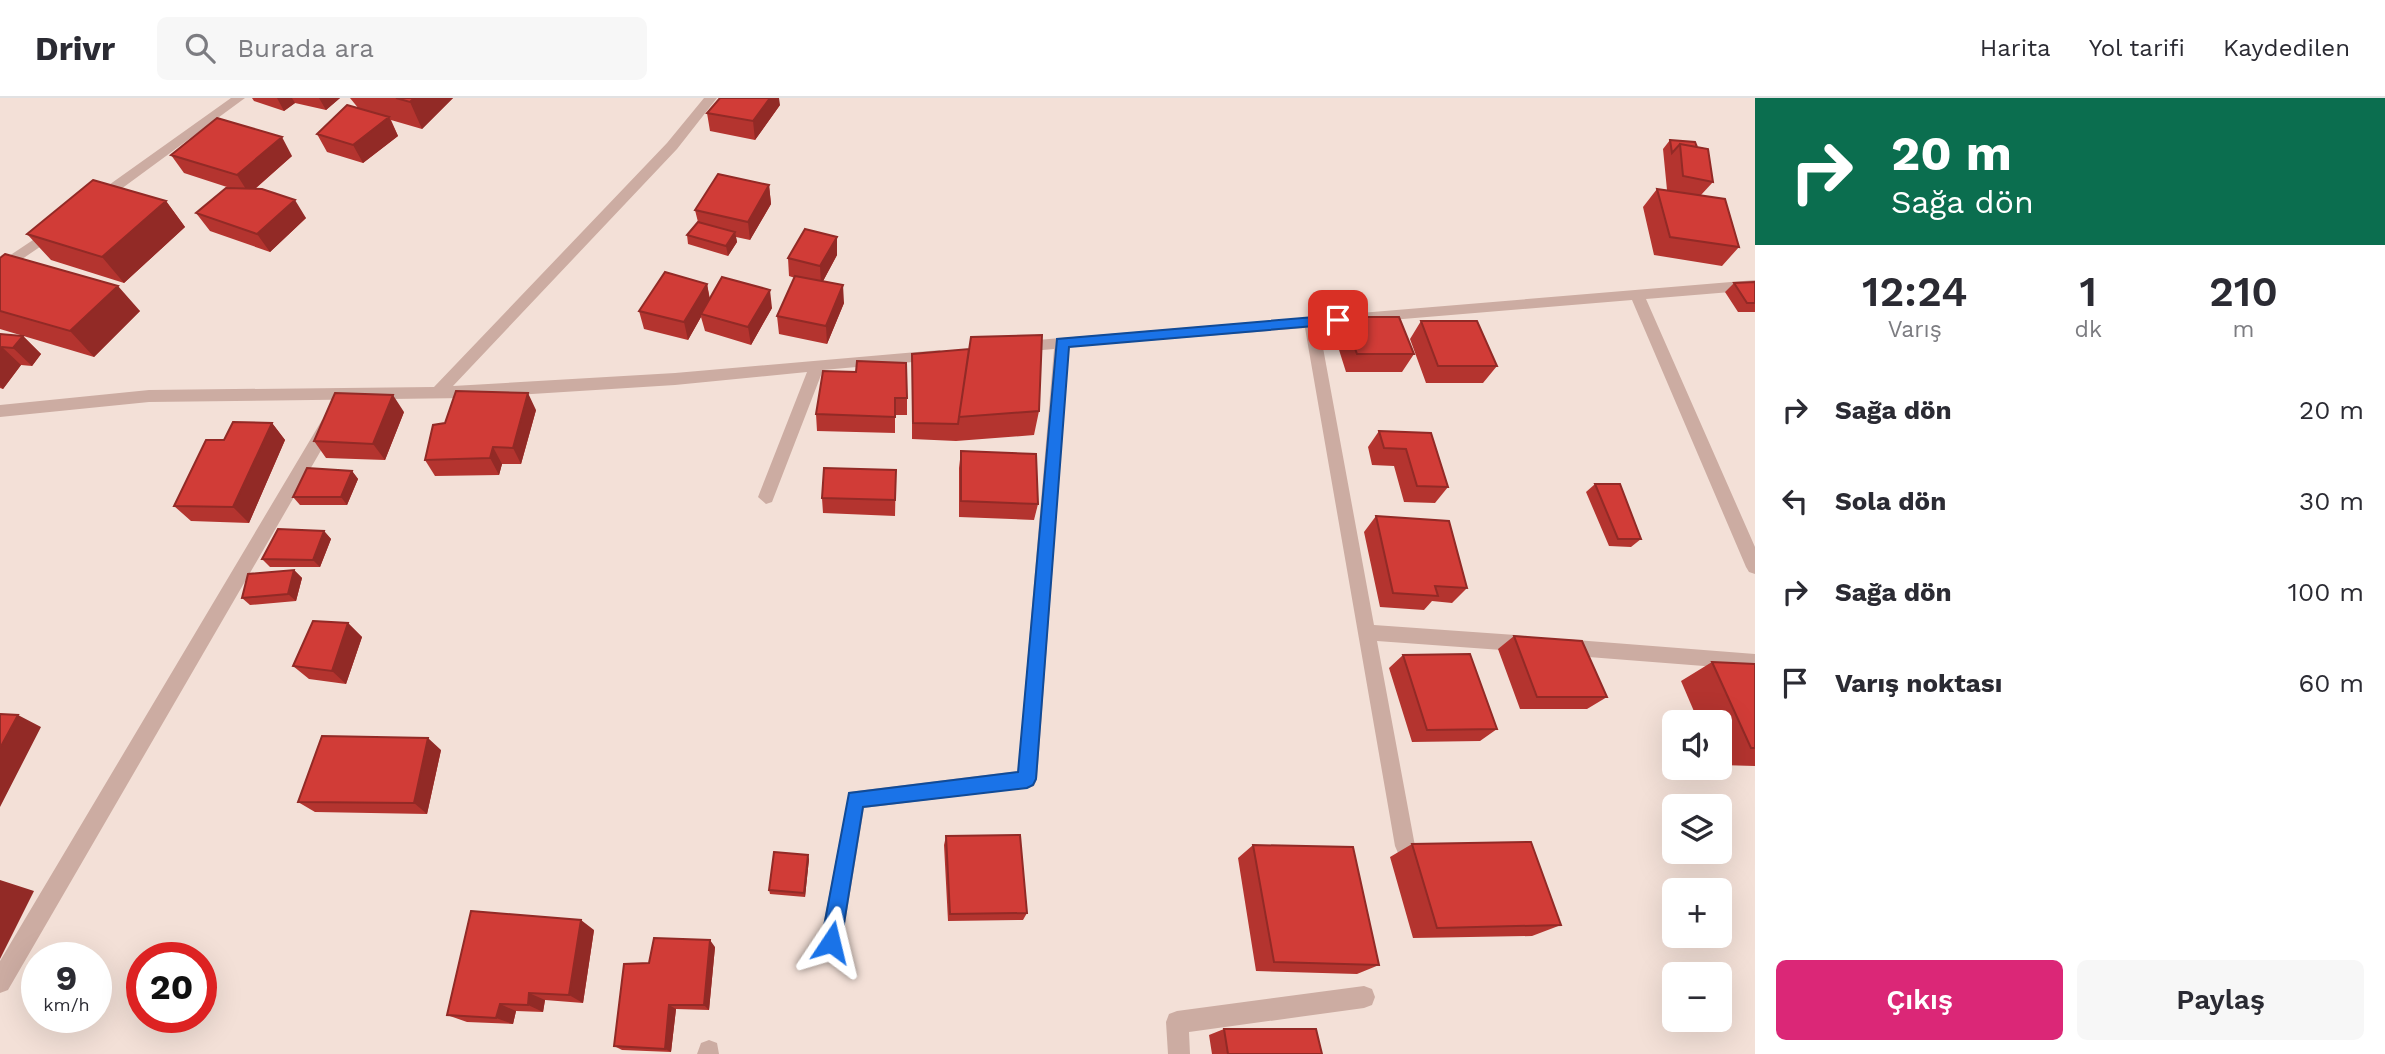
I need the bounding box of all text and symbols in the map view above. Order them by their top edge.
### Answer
search box [157,17,647,80]
text: Drivr [35,29,115,68]
icon: search [181,29,219,67]
text: Burada ara [237,33,374,63]
text: Harita [1980,34,2051,62]
text: Yol tarifi [2089,34,2185,62]
text: Kaydedilen [2223,34,2350,62]
text: 20 m [1891,124,2012,182]
icon: right [1776,126,1867,217]
text: Sağa dön [1891,183,2034,221]
text: 12:24 [1862,267,1968,316]
text: 1 [2079,267,2097,316]
text: 210 [2209,267,2278,316]
pin [1308,290,1368,350]
icon: arrive [1319,301,1357,339]
text: Varış [1888,316,1942,343]
text: dk [2075,316,2102,343]
text: m [2233,316,2254,343]
icon: right [1776,391,1814,429]
text: Sağa dön [1835,395,1952,425]
text: 20 m [2299,395,2364,425]
icon: left [1776,482,1814,520]
text: Sola dön [1835,486,1946,516]
text: 30 m [2299,486,2364,516]
icon: right [1776,573,1814,611]
text: Sağa dön [1835,577,1952,607]
text: 100 m [2288,577,2364,607]
icon: arrive [1776,664,1814,702]
text: Varış noktası [1835,668,2002,698]
text: 60 m [2298,668,2364,698]
map controls [1662,710,1732,1032]
button: sound [1662,710,1732,780]
button: layers [1662,794,1732,864]
button: + [1662,878,1732,948]
position arrow [794,905,868,979]
speed limit sign: 20 [126,942,217,1033]
text: 9 [56,957,77,999]
button: Çıkış [1776,960,2063,1040]
button: Paylaş [2077,960,2364,1040]
button: − [1662,962,1732,1032]
text: km/h [43,994,90,1015]

